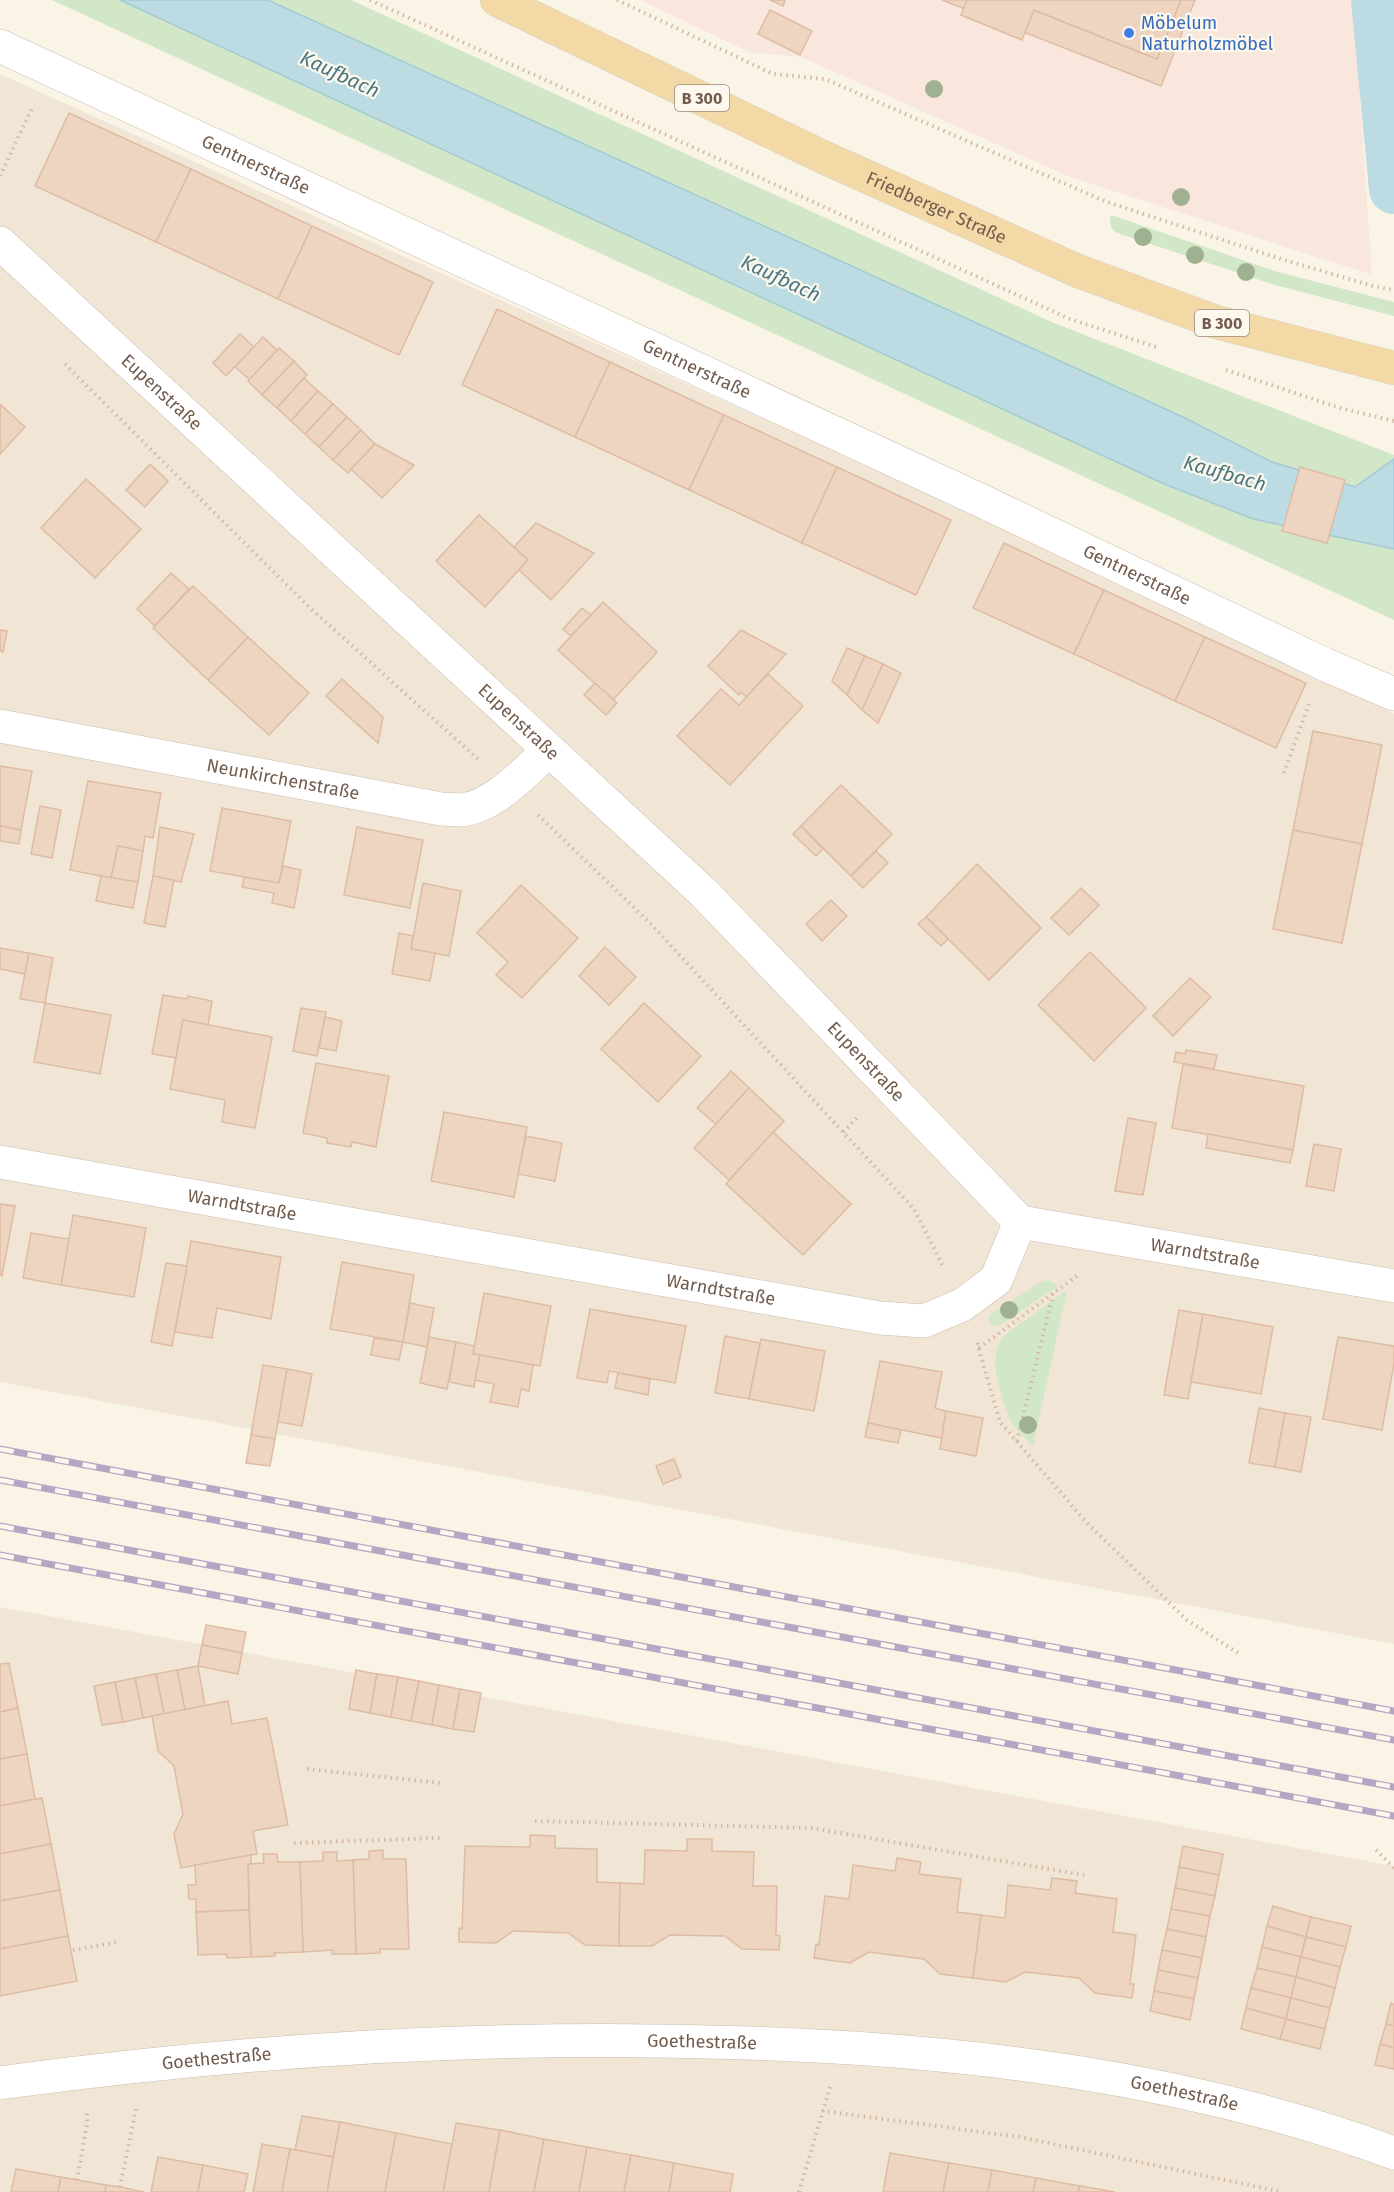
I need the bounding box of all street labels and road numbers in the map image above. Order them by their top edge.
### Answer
road number: B 300 [675,85,729,111]
street label: Gentnerstraße [198,130,313,199]
street label: Friedberger Straße [863,167,1010,249]
road number: B 300 [1195,310,1249,336]
street label: Gentnerstraße [639,334,754,403]
street label: Eupenstraße [117,349,207,435]
street label: Gentnerstraße [1080,540,1194,610]
street label: Eupenstraße [474,679,564,765]
street label: Neunkirchenstraße [205,754,361,804]
street label: Eupenstraße [823,1017,909,1106]
street label: Warndtstraße [186,1184,299,1225]
street label: Warndtstraße [1149,1234,1262,1274]
street label: Warndtstraße [664,1269,777,1310]
street label: Goethestraße [647,2030,757,2054]
street label: Goethestraße [161,2043,272,2075]
street label: Goethestraße [1129,2071,1241,2116]

